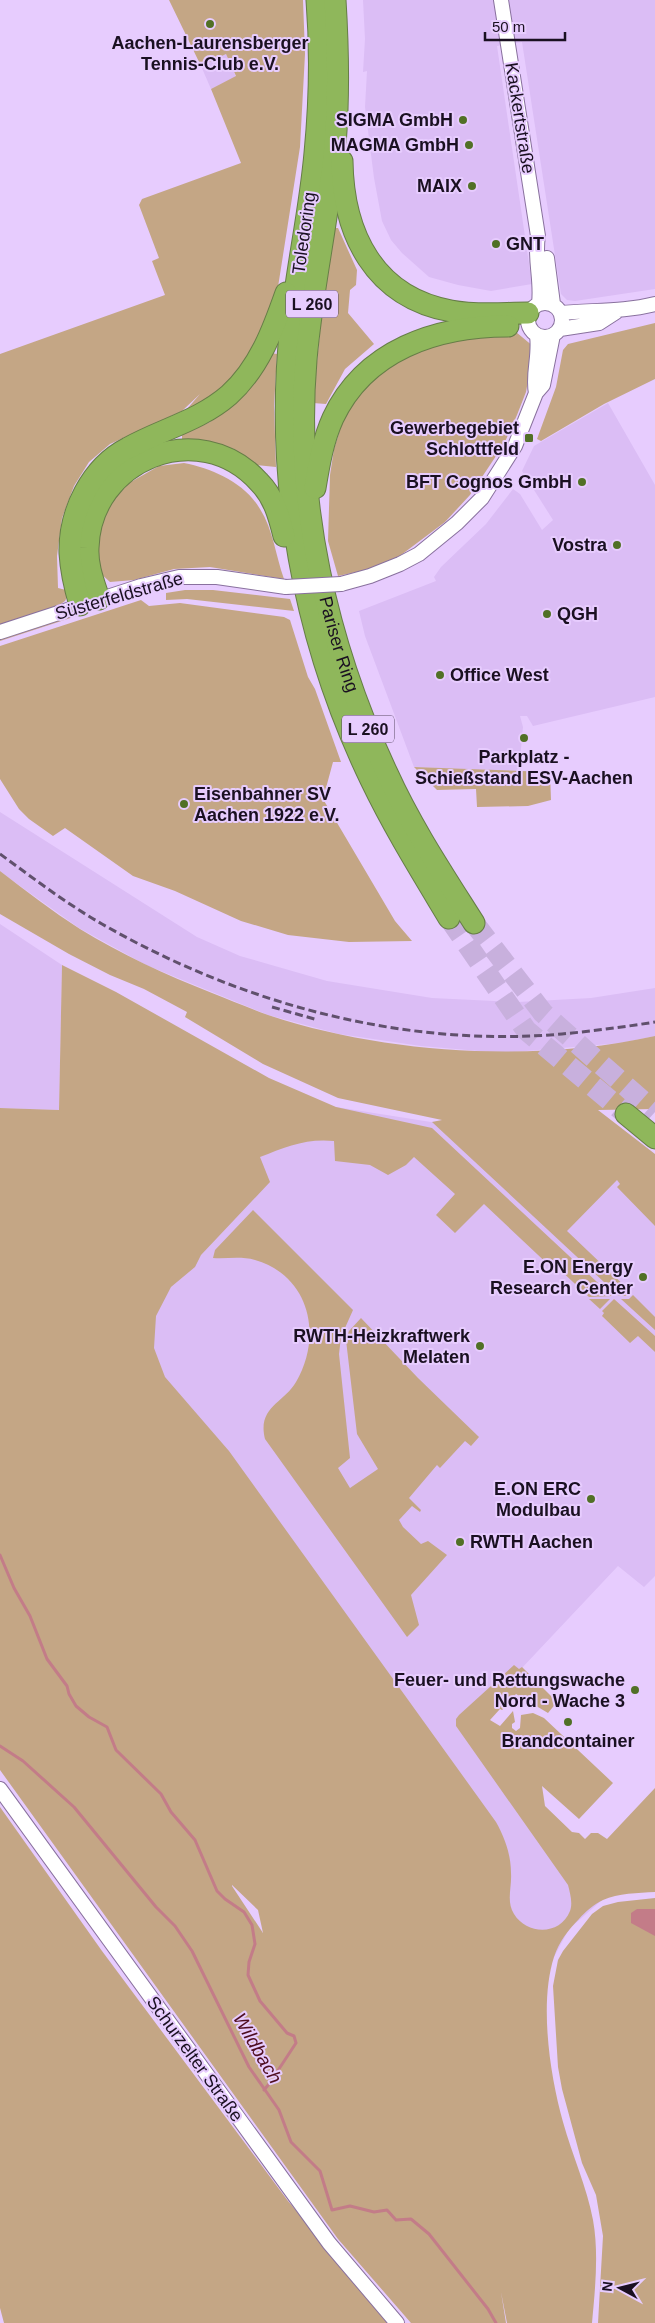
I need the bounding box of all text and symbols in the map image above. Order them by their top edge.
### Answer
scale bar [485,10,565,42]
marker: Aachen-Laurensberger Tennis-Club e.V. [204,18,216,30]
text: 50 m [492,18,525,35]
place label: Aachen-Laurensberger Tennis-Club e.V. [111,33,309,74]
street label: Kackertstraße [501,61,539,175]
place label: SIGMA GmbH [336,110,453,130]
marker: SIGMA GmbH [457,114,469,126]
place label: MAGMA GmbH [331,135,459,155]
marker: MAGMA GmbH [463,139,475,151]
place label: MAIX [417,176,462,196]
marker: MAIX [466,180,478,192]
street label: Toledoring [288,190,320,276]
place label: GNT [506,234,544,254]
marker: GNT [490,238,502,250]
road number: L 260 [286,290,338,318]
place label: Gewerbegebiet Schlottfeld [390,418,519,459]
marker: Gewerbegebiet Schlottfeld [523,432,535,444]
place label: BFT Cognos GmbH [406,472,572,492]
marker: BFT Cognos GmbH [576,476,588,488]
place label: Vostra [552,535,608,555]
marker: Vostra [611,539,623,551]
street label: Süsterfeldstraße [53,568,185,624]
street label: Pariser Ring [315,594,363,695]
place label: QGH [557,604,598,624]
marker: QGH [541,608,553,620]
place label: Office West [450,665,549,685]
marker: Office West [434,669,446,681]
road number: L 260 [342,716,394,742]
marker: Parkplatz - Schießstand ESV-Aachen [518,732,530,744]
place label: Parkplatz - Schießstand ESV-Aachen [415,747,633,788]
place label: Eisenbahner SV Aachen 1922 e.V. [194,784,339,825]
marker: Eisenbahner SV Aachen 1922 e.V. [178,798,190,810]
place label: E.ON Energy Research Center [490,1257,633,1298]
marker: E.ON Energy Research Center [637,1271,649,1283]
place label: RWTH-Heizkraftwerk Melaten [293,1326,471,1367]
marker: RWTH-Heizkraftwerk Melaten [474,1340,486,1352]
place label: E.ON ERC Modulbau [494,1479,581,1520]
marker: E.ON ERC Modulbau [585,1493,597,1505]
place label: RWTH Aachen [470,1532,593,1552]
marker: RWTH Aachen [454,1536,466,1548]
place label: Feuer- und Rettungswache Nord - Wache 3 [394,1670,625,1711]
marker: Feuer- und Rettungswache Nord - Wache 3 [629,1684,641,1696]
marker: Brandcontainer [562,1716,574,1728]
place label: Brandcontainer [501,1731,635,1751]
street label: Schurzelter Straße [143,1992,247,2126]
water label: Wildbach [229,2009,286,2087]
north arrow [595,2263,645,2313]
text: N [599,2280,616,2292]

